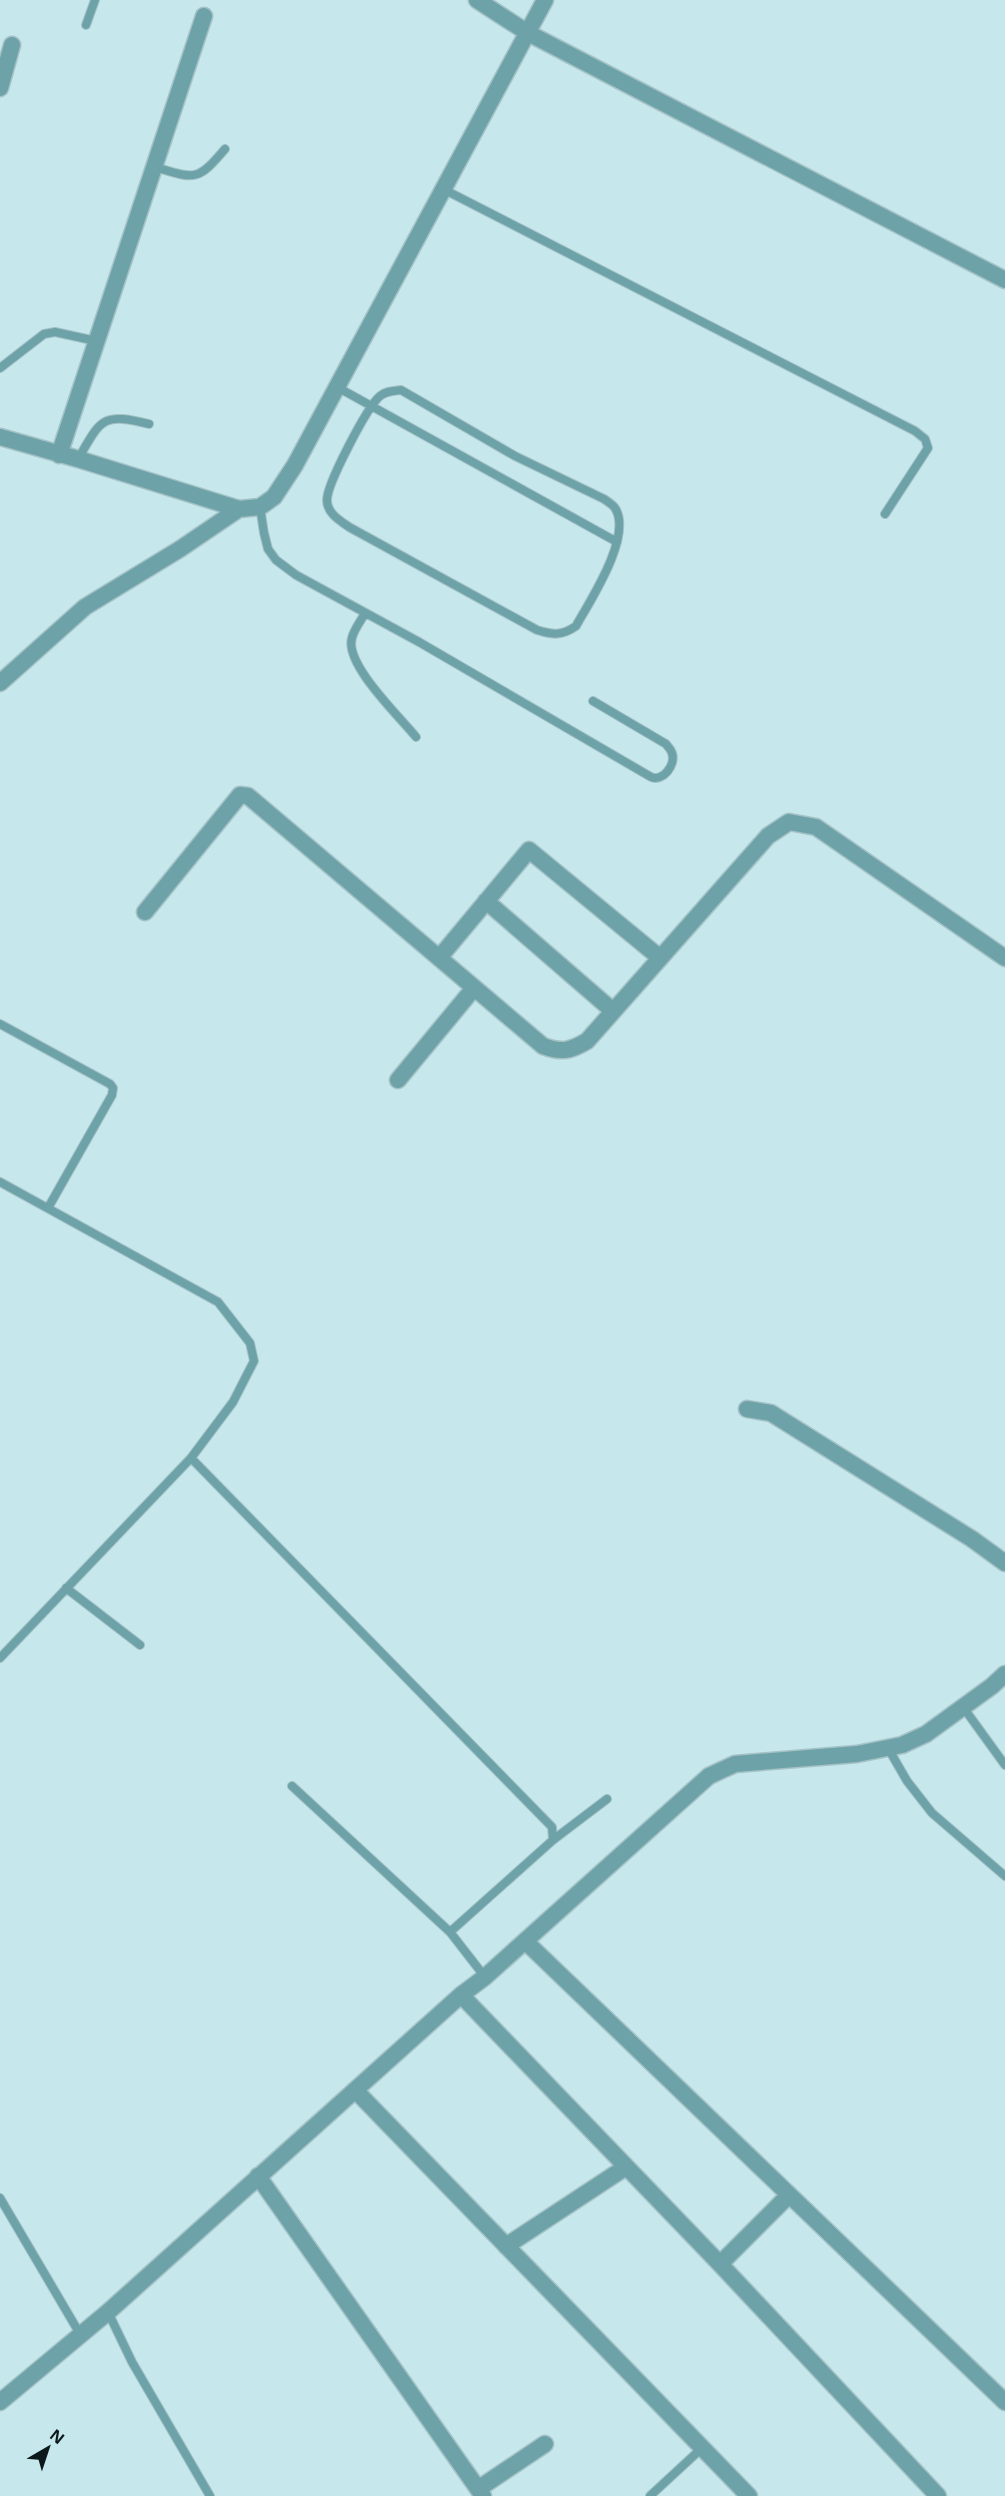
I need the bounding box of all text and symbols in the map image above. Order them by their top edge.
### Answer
north arrow [18,2418,78,2478]
text: N [45,2424,69,2449]

